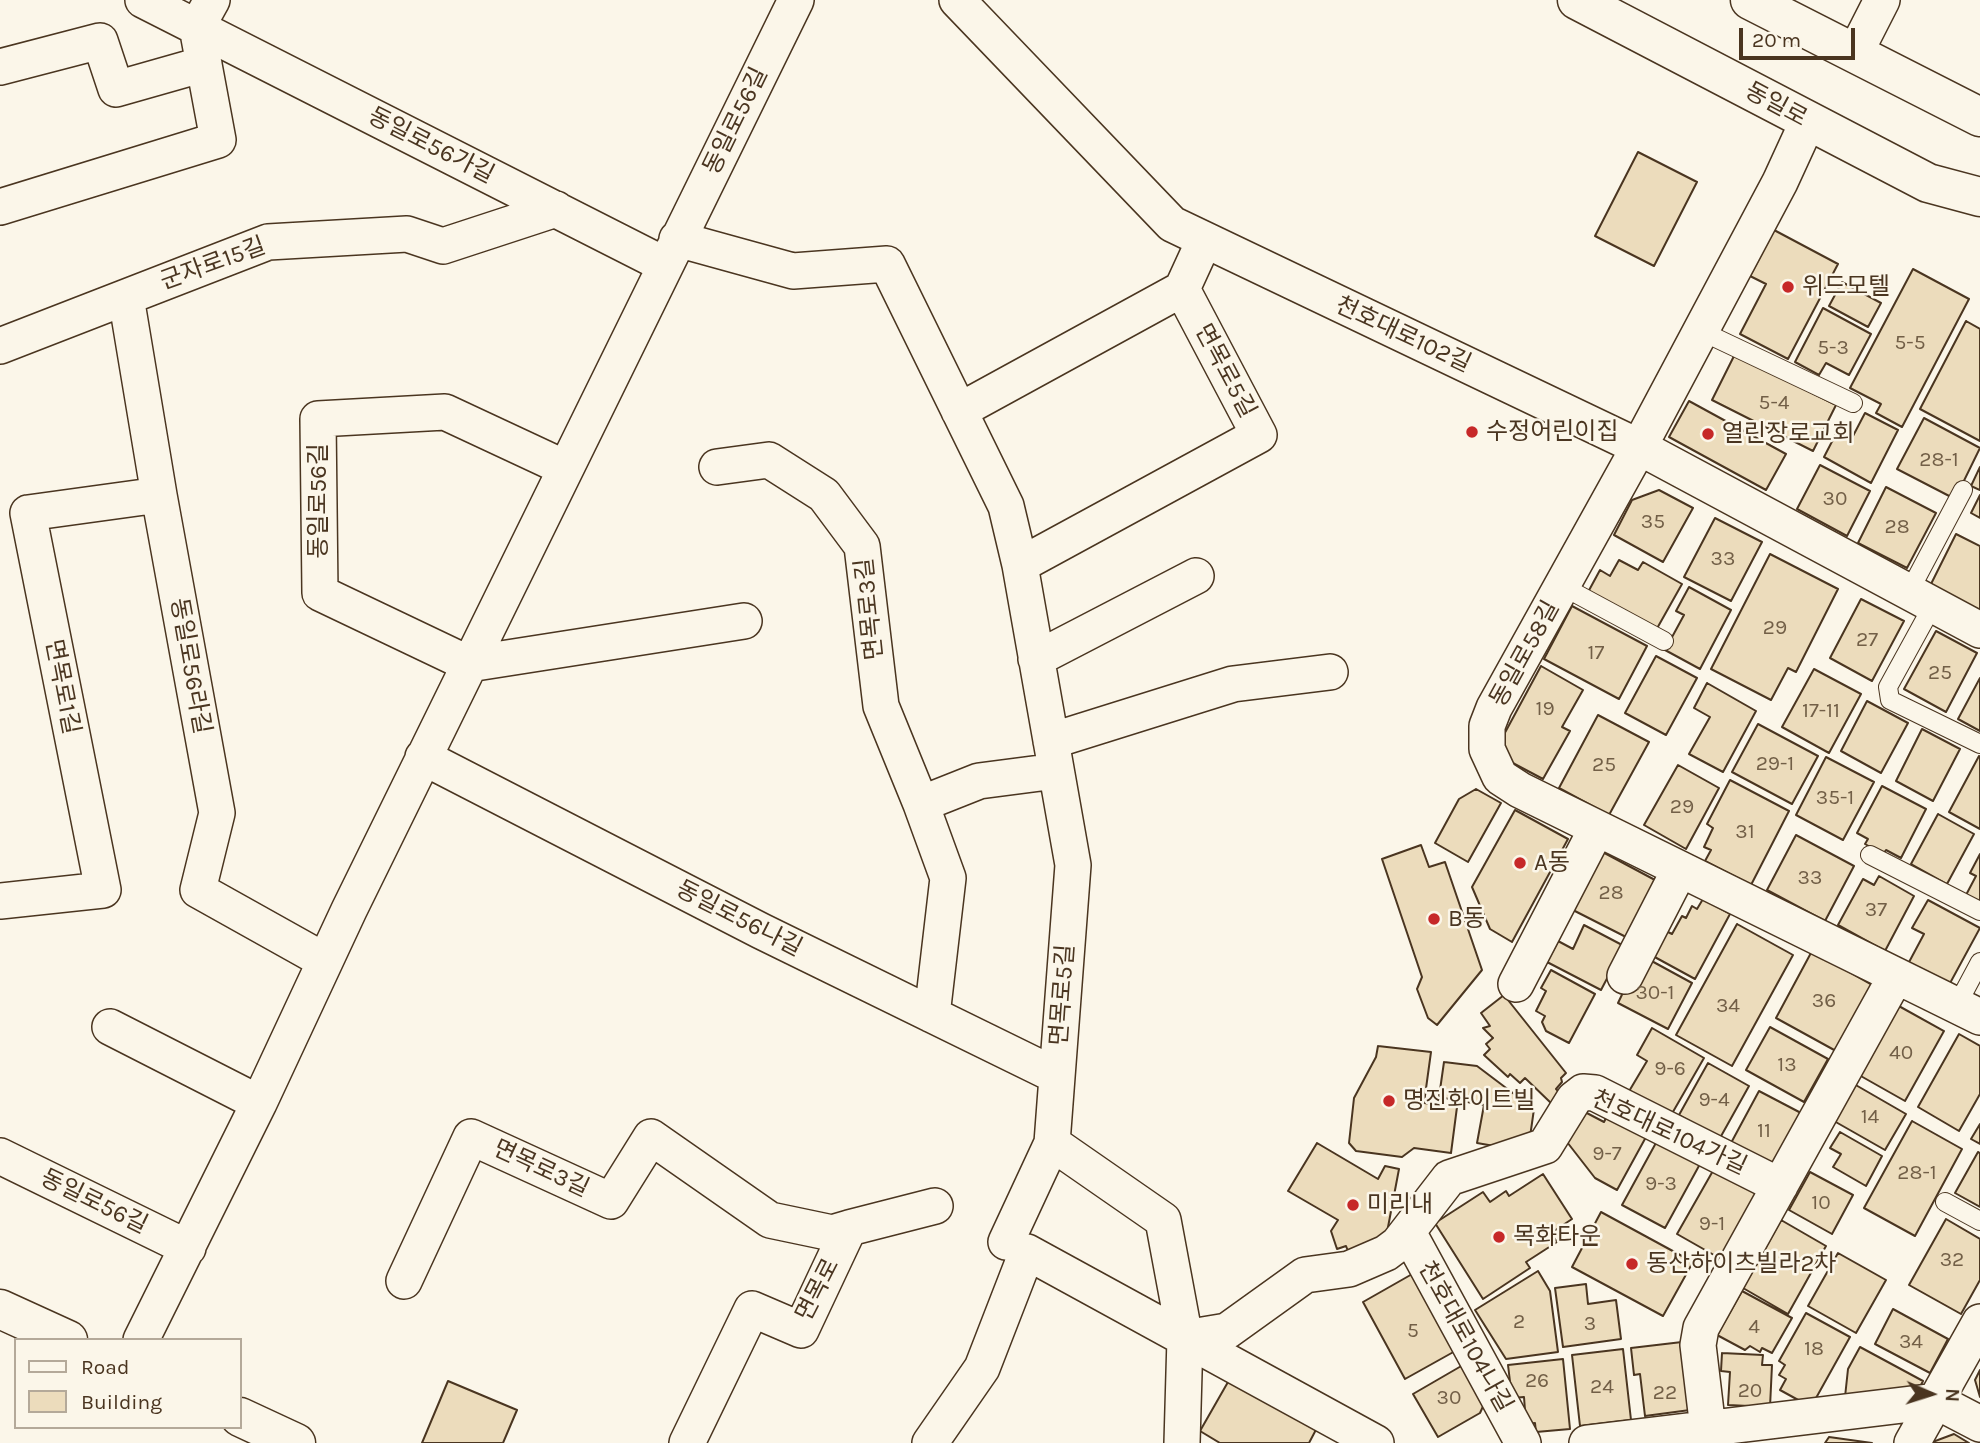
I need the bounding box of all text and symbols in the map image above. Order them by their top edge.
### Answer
scale bar [1742,14,1857,58]
text: 20 m [1752,28,1801,52]
street label: 동일로56길 [698,63,774,179]
street label: 동일로 [1740,77,1812,133]
street label: 동일로56가길 [363,102,499,190]
street label: 군자로15길 [156,232,270,296]
place label: 위드모텔 [1802,273,1890,301]
marker: 위드모텔 [1780,279,1796,295]
street label: 천호대로102길 [1331,291,1475,379]
street label: 면목로5길 [1188,319,1262,423]
house number: 5-5 [1894,330,1926,356]
house number: 5-3 [1817,335,1849,361]
house number: 5-4 [1759,390,1789,416]
place label: 수정어린이집 [1486,418,1618,446]
place label: 열린장로교회 [1722,420,1854,448]
marker: 수정어린이집 [1464,424,1480,440]
marker: 열린장로교회 [1700,426,1716,442]
street label: 동일로56길 [305,443,333,559]
house number: 28-1 [1919,447,1959,473]
house number: 30 [1823,486,1847,512]
house number: 35 [1641,509,1665,535]
house number: 28 [1884,514,1910,540]
house number: 33 [1711,546,1735,572]
street label: 면목로3길 [850,557,890,661]
street label: 동일로56라길 [164,596,216,736]
street label: 동일로58길 [1484,596,1566,712]
house number: 29 [1763,615,1787,641]
house number: 27 [1856,627,1878,653]
street label: 면목로1길 [39,637,85,737]
house number: 17 [1588,640,1604,666]
house number: 25 [1928,660,1952,686]
house number: 19 [1535,696,1555,722]
house number: 17-11 [1802,698,1840,724]
house number: 29-1 [1756,751,1794,777]
house number: 25 [1592,752,1616,778]
house number: 35-1 [1816,785,1854,811]
house number: 29 [1670,794,1694,820]
house number: 31 [1735,819,1755,845]
place label: A동 [1534,849,1570,877]
marker: A동 [1512,855,1528,871]
house number: 33 [1798,865,1822,891]
street label: 동일로56나길 [671,875,807,963]
house number: 28 [1598,880,1624,906]
house number: 37 [1865,897,1887,923]
place label: B동 [1448,905,1485,933]
marker: B동 [1426,911,1442,927]
street label: 면목로5길 [1045,943,1081,1047]
house number: 30-1 [1635,980,1675,1006]
house number: 36 [1812,988,1836,1014]
house number: 34 [1716,993,1740,1019]
house number: 40 [1889,1040,1913,1066]
house number: 13 [1777,1052,1797,1078]
house number: 9-6 [1654,1056,1686,1082]
street label: 천호대로104가길 [1587,1084,1751,1182]
place label: 명진화이트빌 [1403,1087,1535,1115]
house number: 9-4 [1698,1087,1730,1113]
marker: 명진화이트빌 [1381,1093,1397,1109]
house number: 14 [1861,1104,1879,1130]
house number: 11 [1757,1118,1771,1144]
street label: 면목로3길 [488,1134,594,1204]
house number: 9-7 [1592,1141,1622,1167]
house number: 28-1 [1897,1160,1937,1186]
street label: 동일로56길 [36,1164,152,1240]
house number: 9-3 [1645,1171,1677,1197]
house number: 10 [1811,1190,1831,1216]
place label: 미리내 [1367,1191,1433,1219]
marker: 미리내 [1345,1197,1361,1213]
house number: 9-1 [1699,1211,1725,1237]
place label: 목화타운 [1513,1223,1601,1251]
marker: 목화타운 [1491,1229,1507,1245]
house number: 32 [1940,1247,1964,1273]
place label: 동산하이츠빌라2차 [1646,1250,1837,1278]
street label: 면목로 [790,1254,846,1326]
marker: 동산하이츠빌라2차 [1624,1256,1640,1272]
street label: 천호대로104나길 [1412,1257,1518,1417]
house number: 2 [1513,1309,1525,1335]
house number: 3 [1584,1311,1596,1337]
house number: 4 [1748,1314,1760,1340]
house number: 5 [1407,1318,1419,1344]
house number: 34 [1899,1329,1923,1355]
house number: 18 [1804,1336,1824,1362]
legend [14,1338,242,1429]
text: Road [81,1355,129,1379]
north arrow [1896,1359,1966,1429]
house number: 26 [1525,1368,1549,1394]
house number: 24 [1590,1374,1614,1400]
house number: 20 [1738,1378,1762,1404]
house number: 22 [1653,1380,1677,1406]
house number: 30 [1437,1385,1461,1411]
text: N [1941,1388,1963,1402]
text: Building [81,1390,162,1414]

